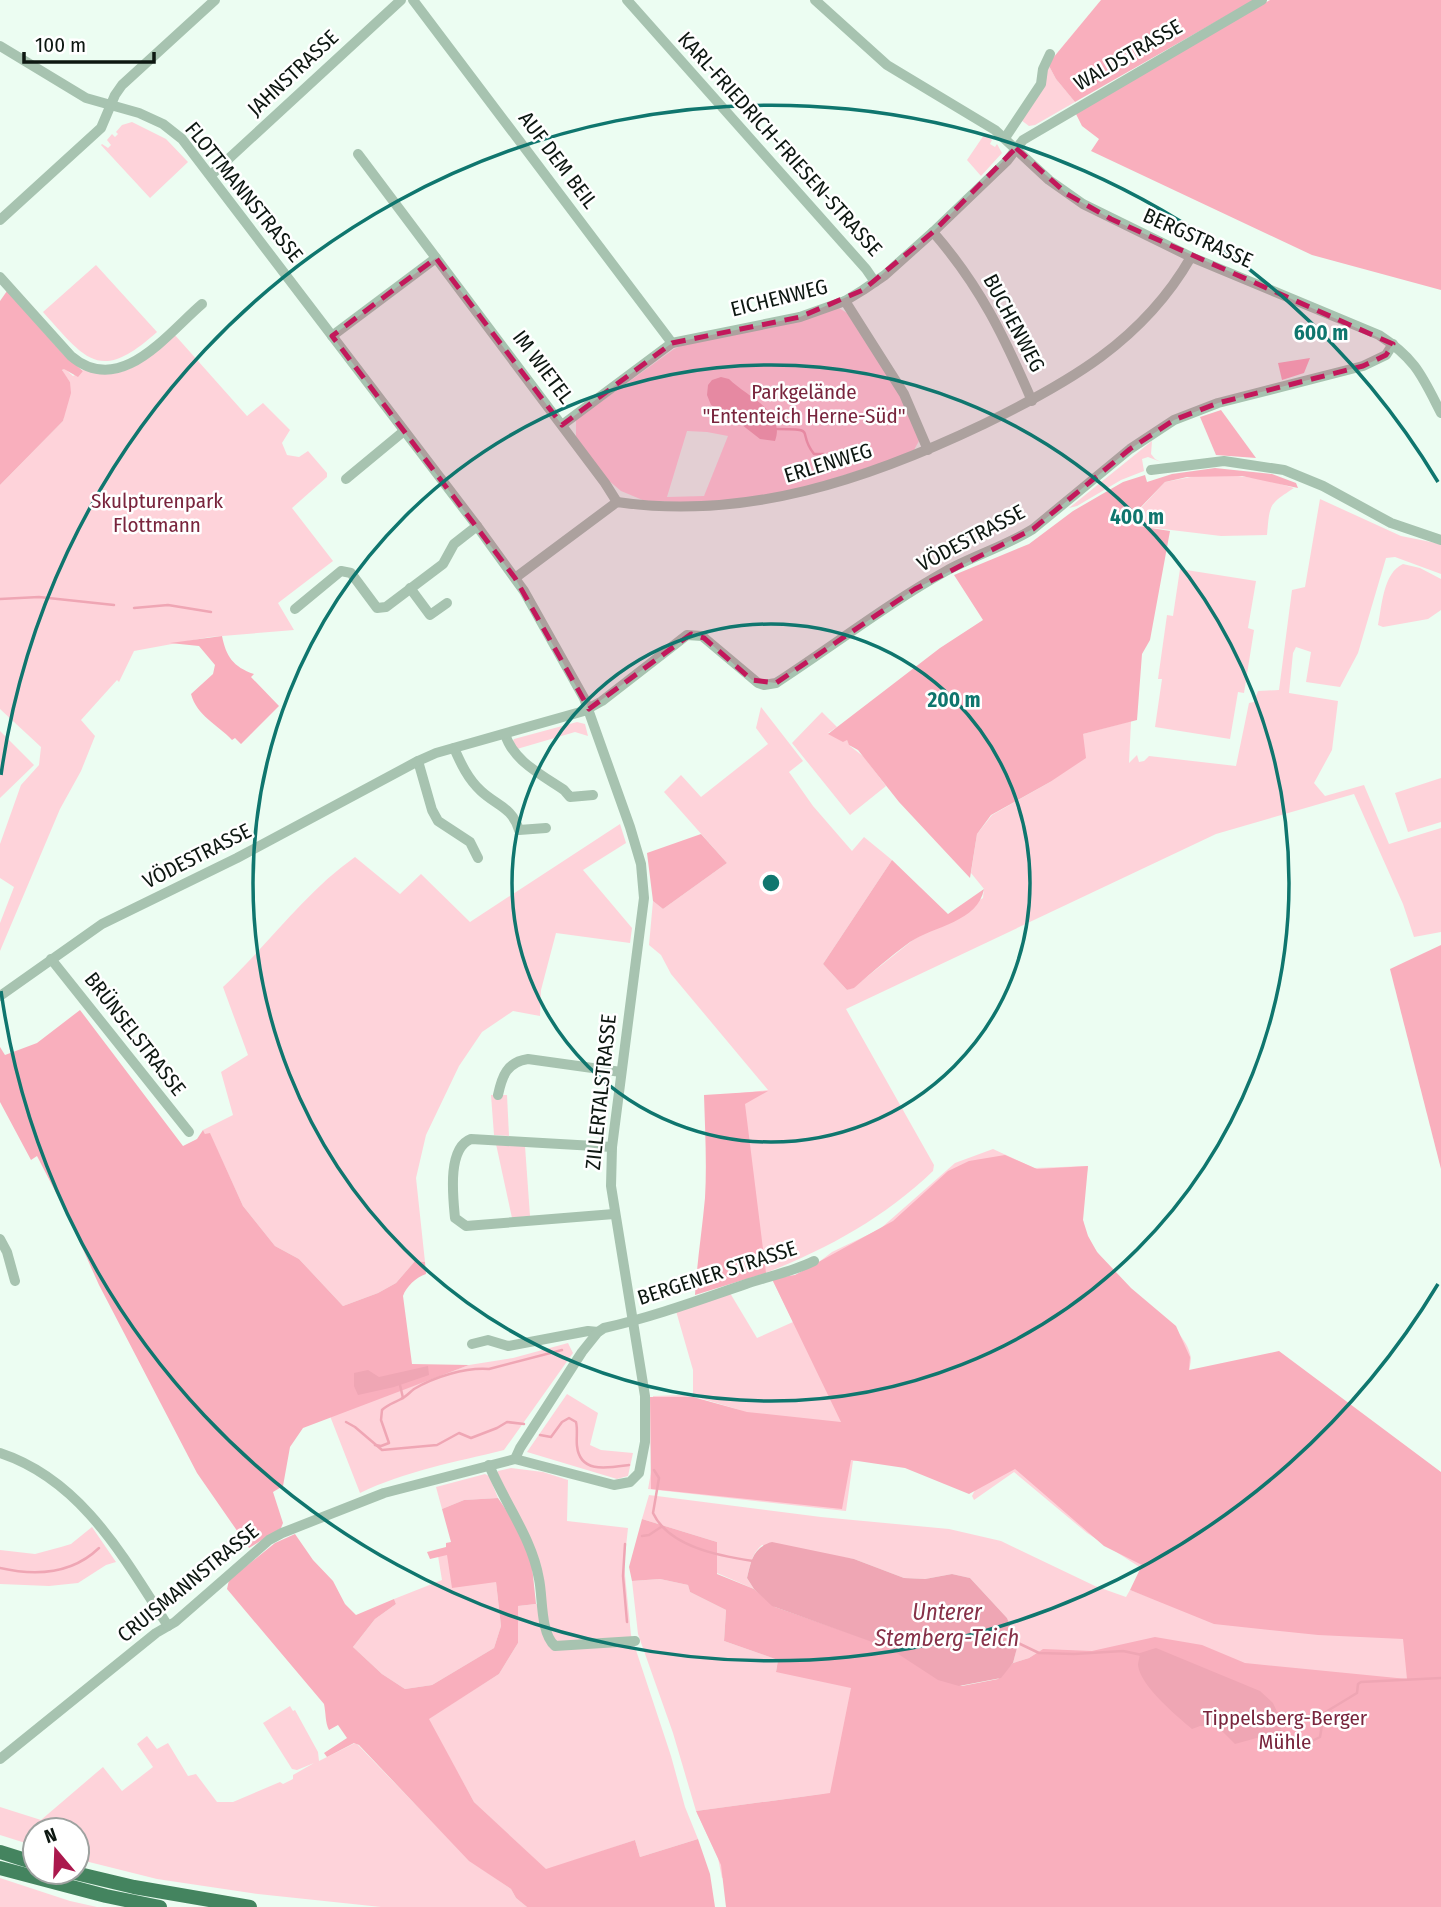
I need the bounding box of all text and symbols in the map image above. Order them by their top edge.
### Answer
street label: WALDSTRASSE [1069,13,1187,96]
scale bar [24,21,154,65]
street label: JAHNSTRASSE [242,24,344,122]
street label: KARL-FRIEDRICH-FRIESEN-STRASSE [672,26,888,262]
text: 100 m [35,32,86,58]
street label: AUF DEM BEIL [513,106,604,214]
street label: FLOTTMANNSTRASSE [179,117,309,268]
street label: BERGSTRASSE [1139,202,1257,274]
street label: BUCHENWEG [977,270,1051,376]
street label: EICHENWEG [728,273,830,323]
text: 600 m [1294,320,1348,346]
street label: IM WIETEL [507,325,579,409]
park label: Parkgelände "Ententeich Herne-Süd" [702,379,906,429]
street label: ERLENWEG [781,437,875,489]
park label: Skulpturenpark Flottmann [91,488,223,538]
street label: VÖDESTRASSE [913,499,1029,577]
text: 400 m [1110,504,1164,530]
text: 200 m [926,687,981,713]
street label: VÖDESTRASSE [138,818,256,894]
centre of rings [759,871,783,895]
street label: BRÜNSELSTRASSE [79,967,191,1101]
street label: ZILLERTALSTRASSE [580,1013,622,1171]
street label: BERGENER STRASSE [634,1235,800,1311]
street label: CRUISMANNSTRASSE [112,1518,264,1648]
water label: Unterer Stemberg-Teich [874,1598,1019,1652]
park label: Tippelsberg-Berger Mühle [1203,1705,1368,1755]
north arrow [21,1816,91,1886]
text: N [41,1823,60,1848]

